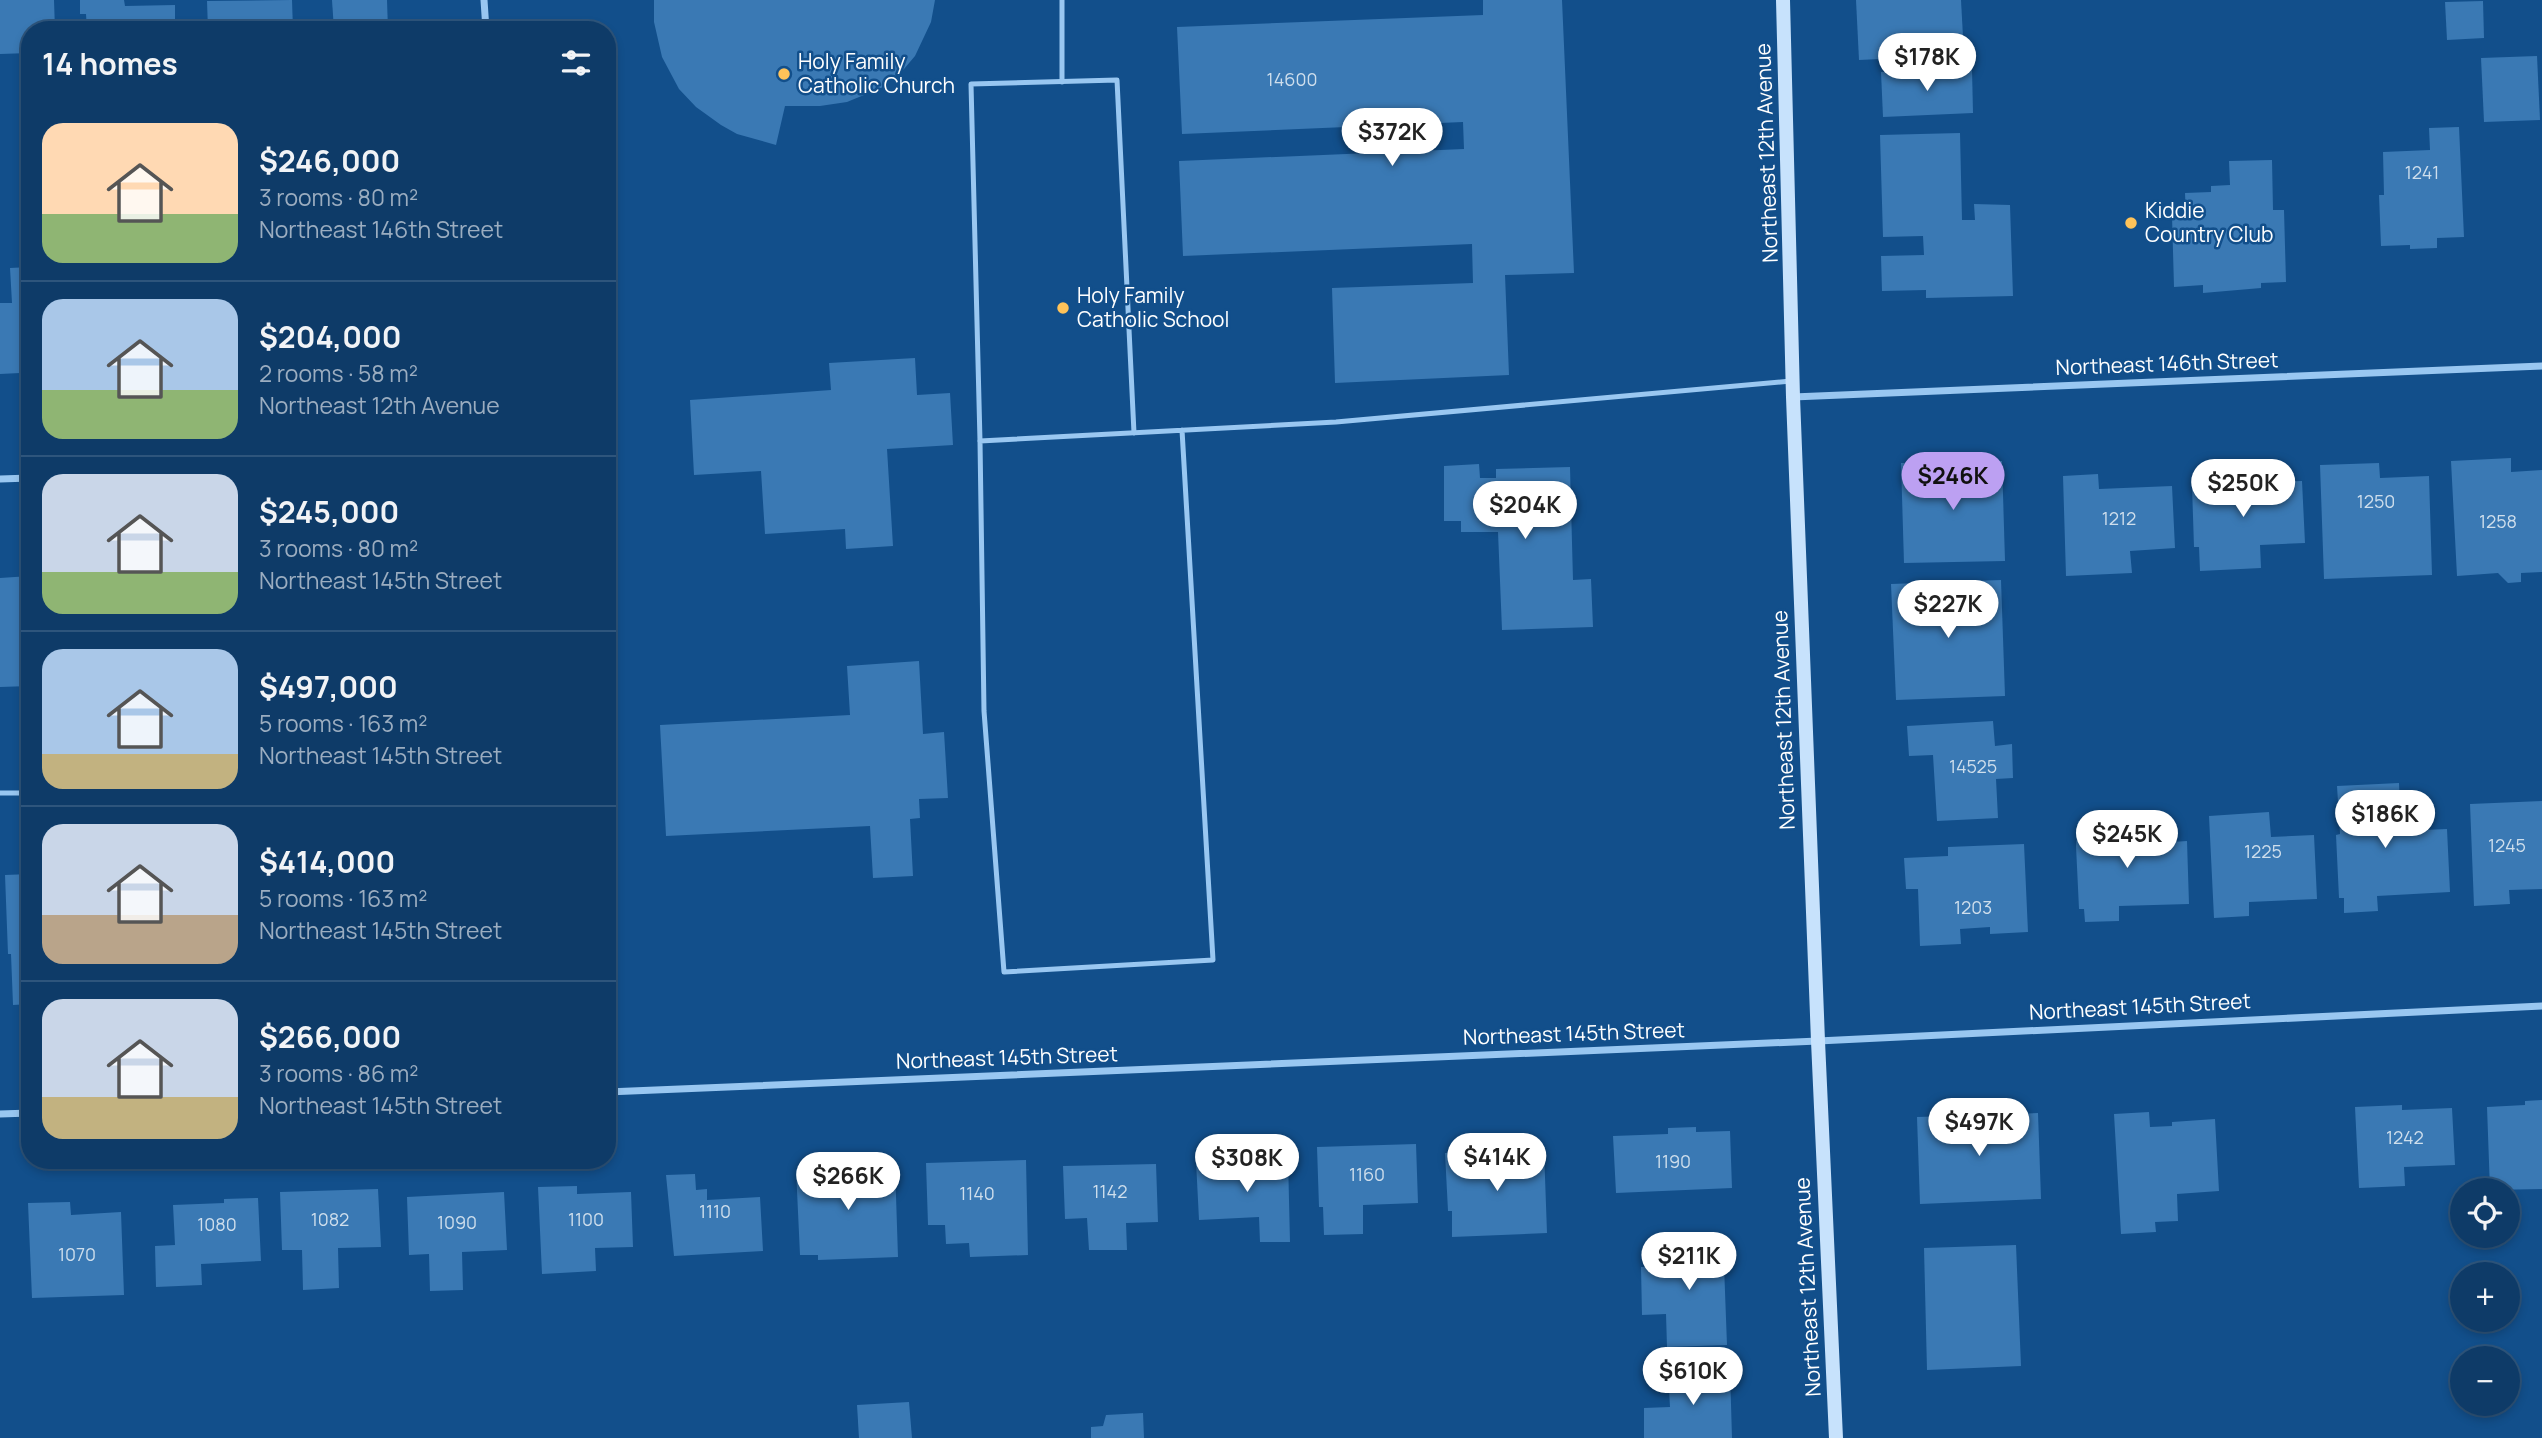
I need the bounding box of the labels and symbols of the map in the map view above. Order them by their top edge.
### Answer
pin: $178K [1878,34,1976,93]
street label: Northeast 12th Avenue [1748,43,1784,263]
place label: Holy Family Catholic Church [798,47,955,99]
marker: Holy Family Catholic Church [776,66,792,82]
house number: 14600 [1267,67,1317,91]
pin: $372K [1343,108,1441,168]
house number: 1241 [2405,160,2439,184]
place label: Kiddie Country Club [2145,196,2273,248]
marker: Kiddie Country Club [2123,215,2139,231]
place label: Holy Family Catholic School [1077,281,1229,333]
marker: Holy Family Catholic School [1055,300,1071,316]
street label: Northeast 146th Street [2055,345,2279,381]
pin: $246K [1904,452,2002,512]
pin: $250K [2194,460,2292,519]
pin: $204K [1476,482,1574,541]
house number: 1250 [2357,489,2395,513]
house number: 1212 [2102,506,2136,530]
house number: 1258 [2479,509,2517,533]
pin: $227K [1899,580,1997,640]
street label: Northeast 12th Avenue [1765,610,1801,830]
house number: 14525 [1949,754,1997,778]
pin: $186K [2336,790,2434,850]
pin: $245K [2078,810,2176,870]
house number: 1245 [2488,833,2526,857]
house number: 1225 [2244,839,2282,863]
house number: 1203 [1954,895,1992,919]
street label: Northeast 145th Street [2028,986,2252,1026]
street label: Northeast 145th Street [1463,1015,1685,1051]
street label: Northeast 145th Street [896,1039,1118,1075]
pin: $497K [1930,1098,2028,1158]
house number: 1242 [2386,1125,2424,1149]
pin: $308K [1198,1134,1296,1194]
pin: $414K [1448,1134,1546,1193]
house number: 1190 [1655,1149,1691,1173]
pin: $266K [799,1152,897,1212]
house number: 1160 [1349,1162,1385,1186]
street label: Northeast 12th Avenue [1787,1177,1827,1398]
house number: 1142 [1093,1179,1127,1203]
house number: 1140 [959,1181,995,1205]
house number: 1110 [699,1199,731,1223]
house number: 1082 [311,1207,349,1231]
house number: 1100 [568,1207,604,1231]
house number: 1090 [437,1210,477,1234]
house number: 1080 [197,1212,237,1236]
pin: $211K [1640,1232,1738,1292]
house number: 1070 [58,1242,96,1266]
pin: $610K [1644,1348,1742,1407]

